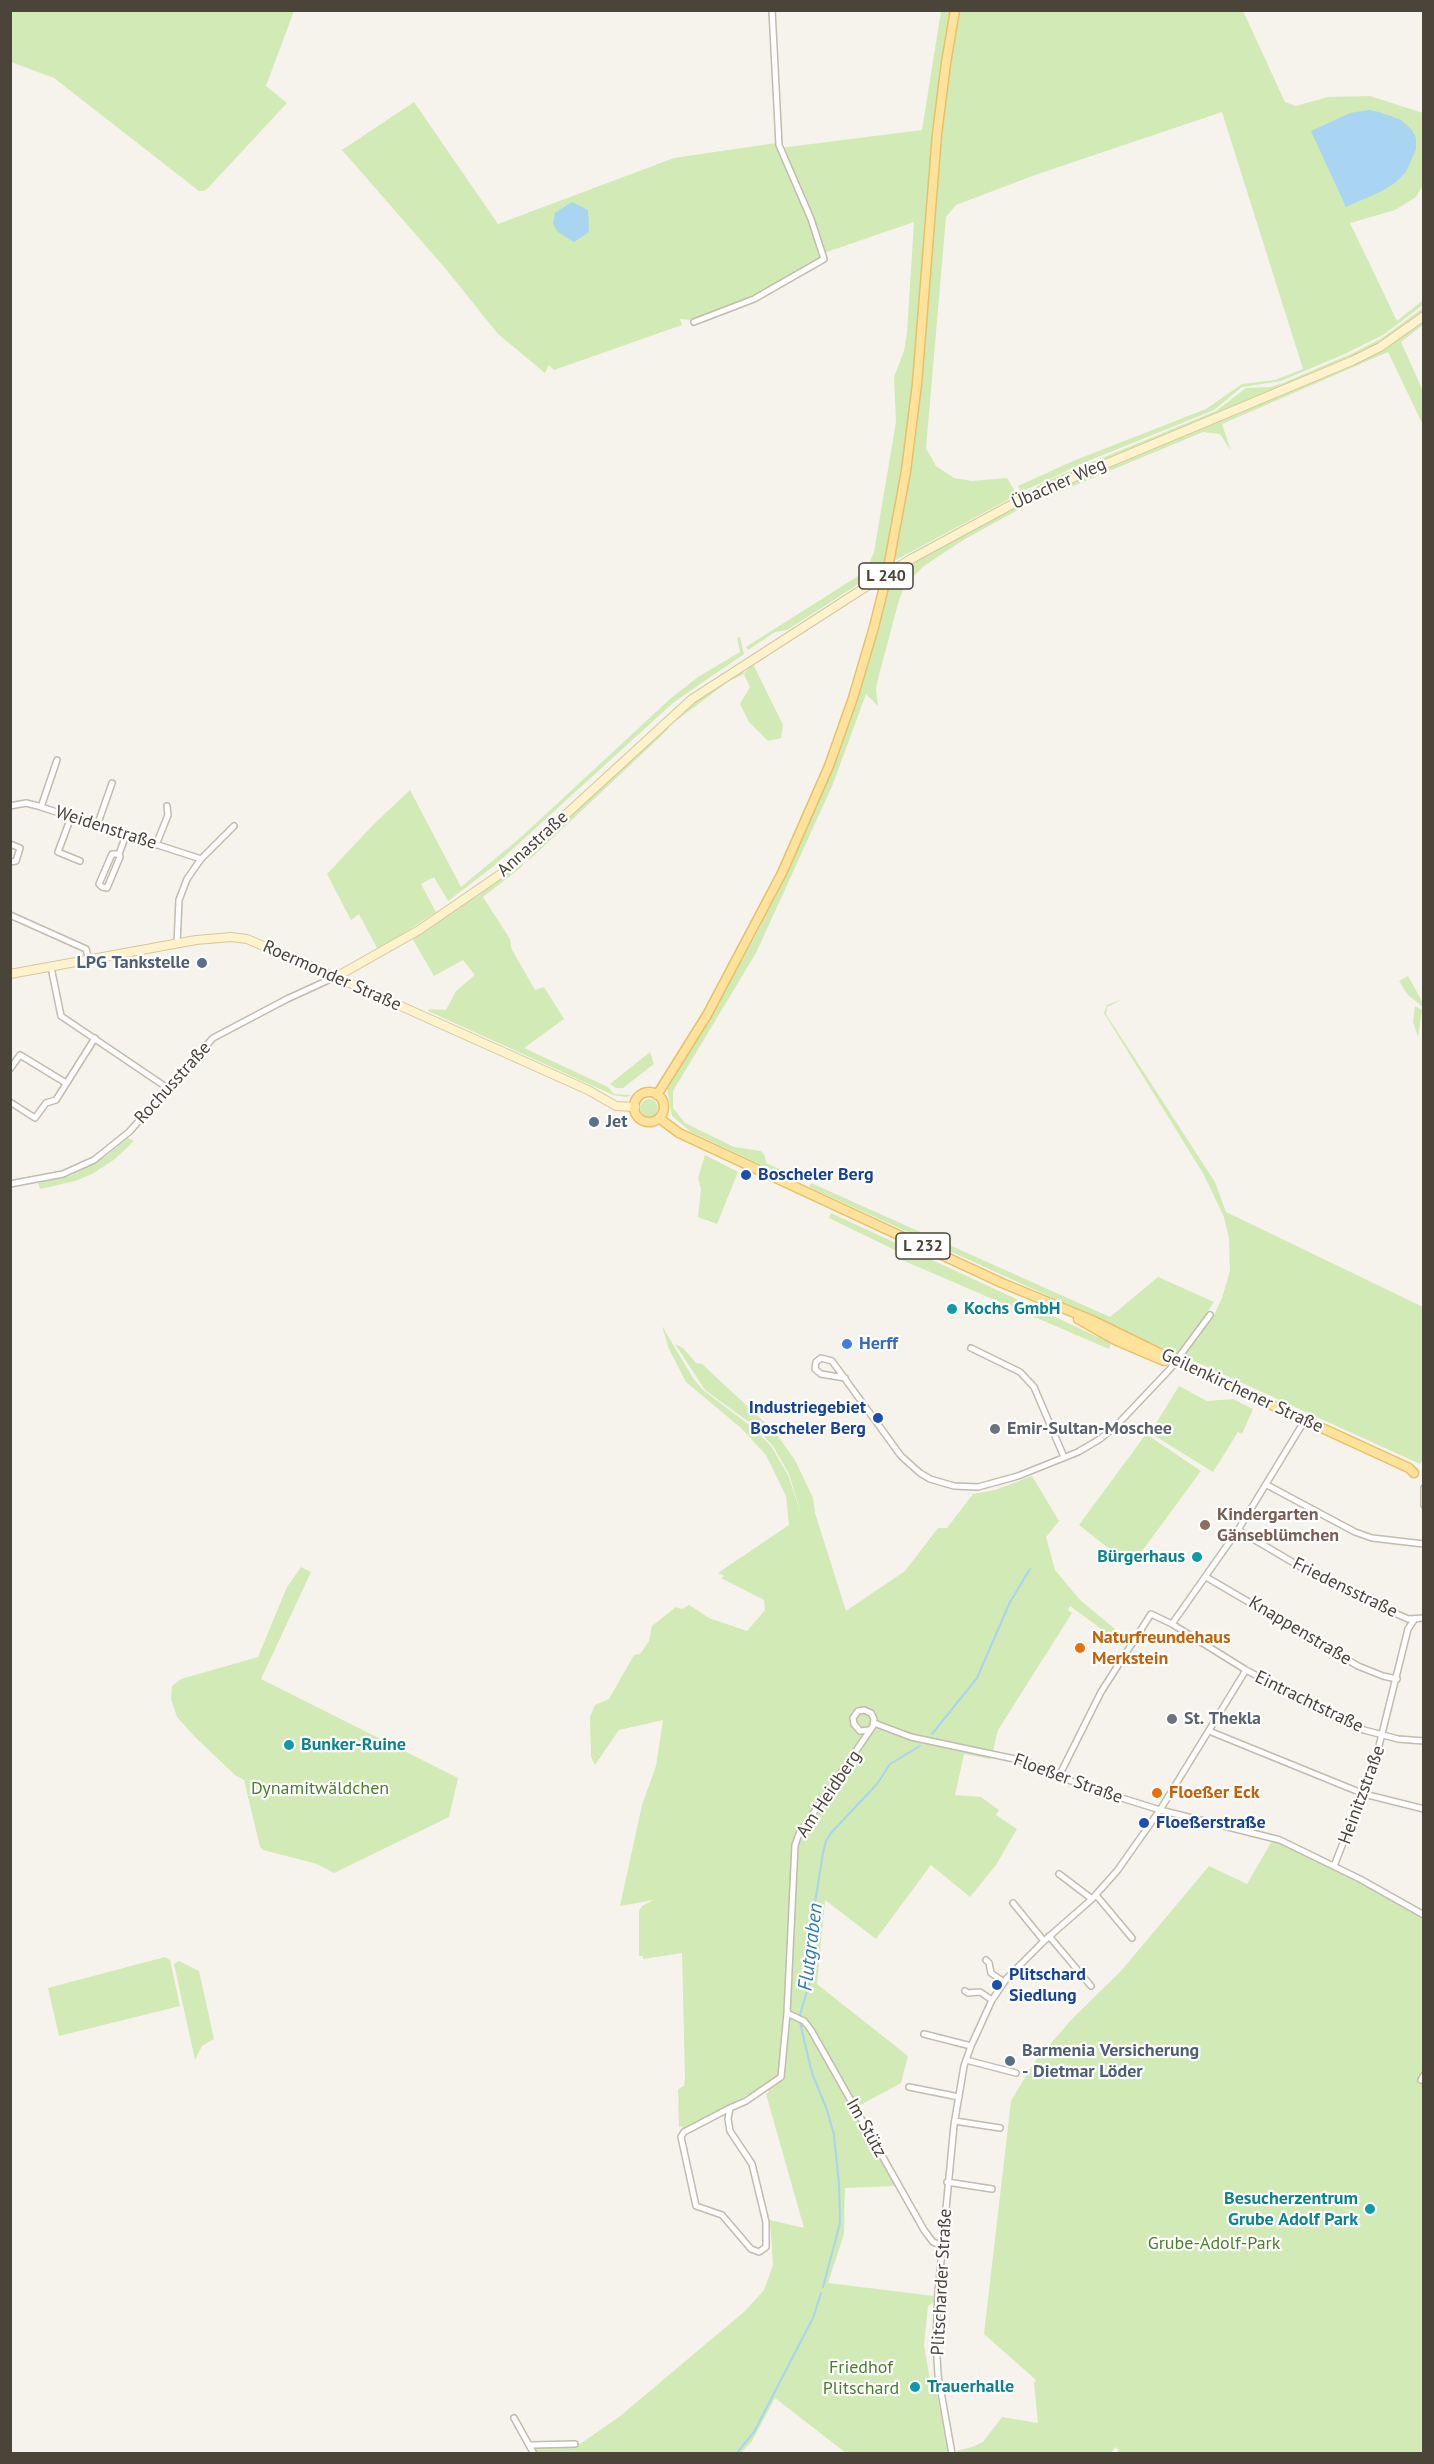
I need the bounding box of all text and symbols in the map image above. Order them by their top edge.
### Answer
street label: Übacher Weg [1008,454,1110,514]
road number: L 240 [859,563,913,589]
street label: Weidenstraße [53,801,159,855]
street label: Annastraße [493,807,573,881]
street label: Roermonder Straße [259,936,405,1016]
place label: LPG Tankstelle [77,952,190,974]
marker: LPG Tankstelle [195,956,209,970]
street label: Rochusstraße [130,1037,216,1129]
place label: Jet [606,1111,627,1133]
marker: Jet [587,1115,601,1129]
place label: Boscheler Berg [758,1164,874,1186]
marker: Boscheler Berg [739,1168,753,1182]
road number: L 232 [896,1233,950,1259]
place label: Kochs GmbH [964,1298,1061,1320]
marker: Kochs GmbH [945,1302,959,1316]
place label: Herff [859,1333,898,1355]
marker: Herff [840,1337,854,1351]
street label: Geilenkirchener Straße [1158,1344,1326,1438]
place label: Industriegebiet Boscheler Berg [749,1397,866,1440]
marker: Industriegebiet Boscheler Berg [871,1411,885,1425]
place label: Emir-Sultan-Moschee [1007,1418,1172,1440]
marker: Emir-Sultan-Moschee [988,1422,1002,1436]
place label: Kindergarten Gänseblümchen [1217,1504,1339,1546]
marker: Kindergarten Gänseblümchen [1198,1518,1212,1532]
place label: Bürgerhaus [1097,1546,1185,1568]
marker: Bürgerhaus [1190,1550,1204,1564]
street label: Friedensstraße [1289,1553,1401,1623]
street label: Knappenstraße [1245,1592,1355,1670]
place label: Naturfreundehaus Merkstein [1092,1627,1231,1670]
marker: Naturfreundehaus Merkstein [1073,1641,1087,1655]
street label: Eintrachtstraße [1251,1666,1367,1738]
place label: St. Thekla [1184,1708,1261,1730]
marker: St. Thekla [1165,1712,1179,1726]
place label: Bunker-Ruine [301,1734,406,1756]
marker: Bunker-Ruine [282,1738,296,1752]
street label: Heinitzstraße [1334,1743,1390,1847]
street label: Am Heidberg [792,1746,866,1842]
street label: Floeßer Straße [1010,1749,1126,1809]
park label: Dynamitwäldchen [251,1778,389,1800]
place label: Floeßer Eck [1169,1782,1260,1804]
marker: Floeßer Eck [1150,1786,1164,1800]
place label: Floeßerstraße [1156,1812,1266,1834]
marker: Floeßerstraße [1137,1816,1151,1830]
water label: Flutgraben [794,1902,828,1992]
place label: Plitschard Siedlung [1009,1964,1086,2006]
marker: Plitschard Siedlung [990,1978,1004,1992]
place label: Barmenia Versicherung - Dietmar Löder [1022,2040,1199,2082]
marker: Barmenia Versicherung - Dietmar Löder [1003,2054,1017,2068]
street label: Im Stütz [841,2095,891,2161]
place label: Besucherzentrum Grube Adolf Park [1224,2188,1358,2230]
marker: Besucherzentrum Grube Adolf Park [1363,2202,1377,2216]
street label: Plitscharder Straße [927,2208,957,2356]
park label: Grube-Adolf-Park [1148,2233,1280,2255]
park label: Friedhof Plitschard [823,2357,899,2400]
place label: Trauerhalle [927,2376,1014,2398]
marker: Trauerhalle [908,2380,922,2394]

